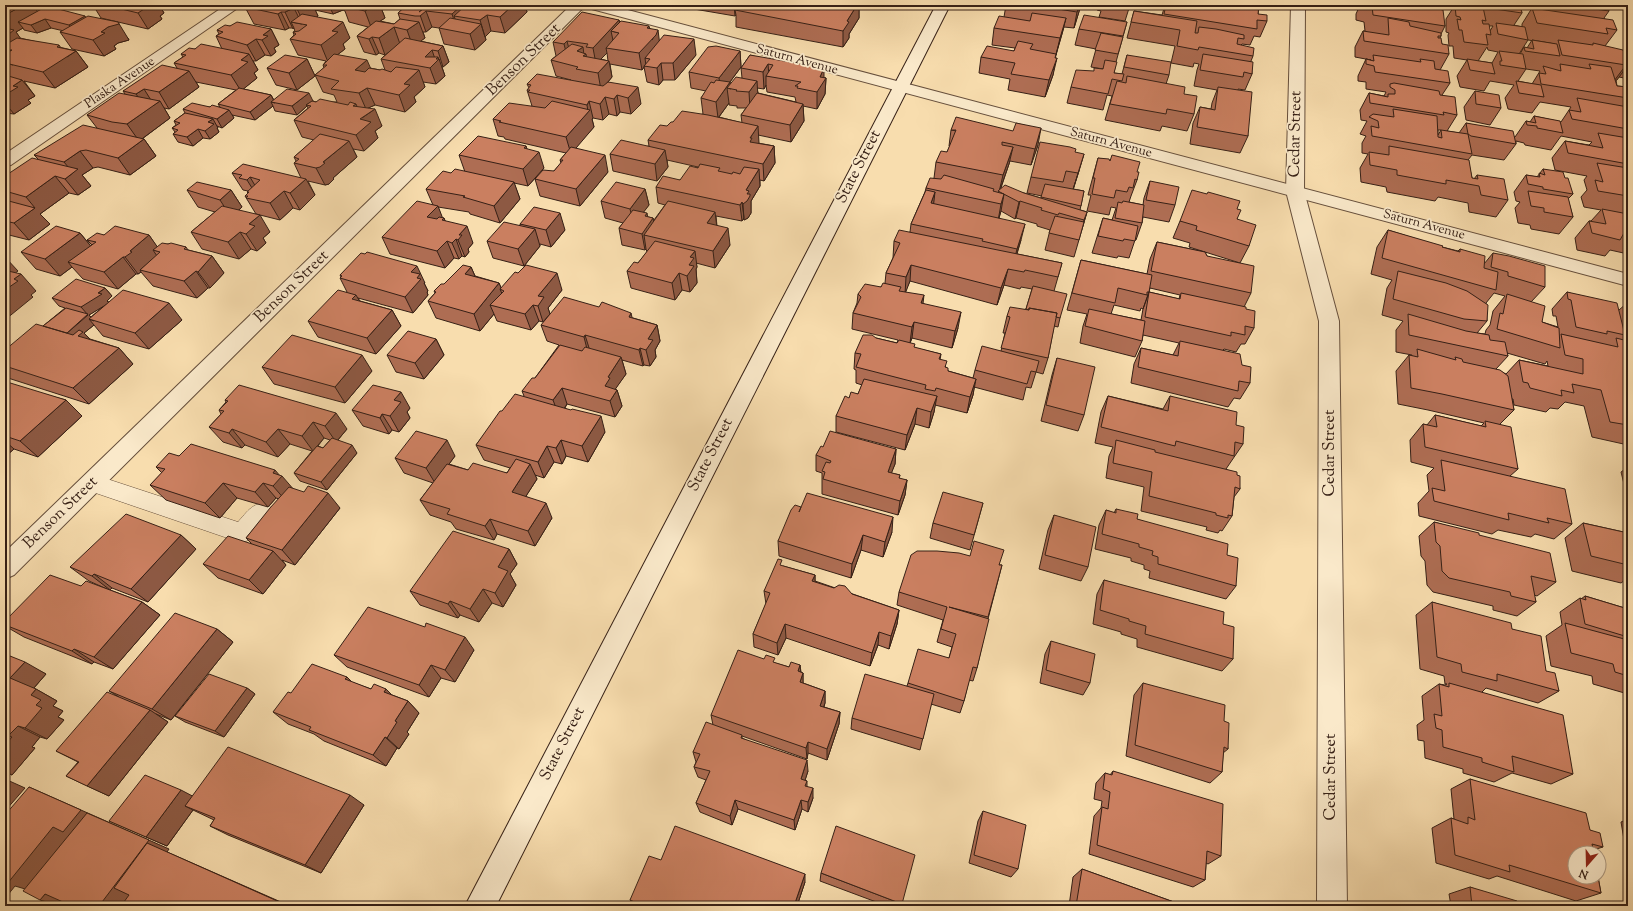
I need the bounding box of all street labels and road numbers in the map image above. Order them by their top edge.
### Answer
street label: Benson Street [481,18,567,102]
street label: Saturn Avenue [754,40,840,80]
street label: Plaska Avenue [81,53,159,113]
street label: Cedar Street [1284,90,1308,178]
street label: Saturn Avenue [1068,123,1154,163]
street label: State Street [831,126,888,208]
street label: Saturn Avenue [1381,205,1467,245]
street label: Benson Street [249,245,335,329]
street label: Cedar Street [1319,409,1342,496]
street label: State Street [683,414,740,496]
street label: Benson Street [18,471,104,555]
street label: State Street [535,703,592,785]
street label: Cedar Street [1320,733,1343,820]

